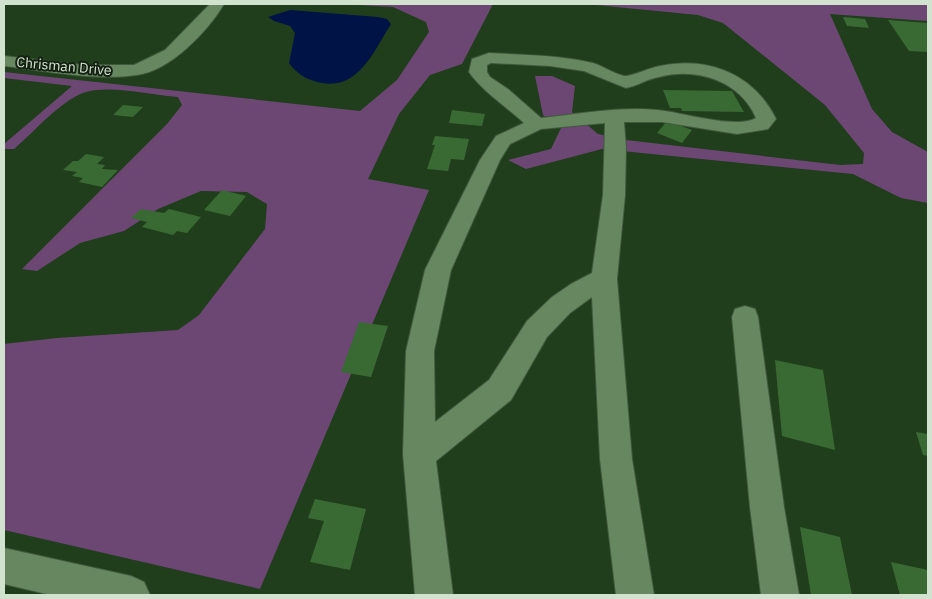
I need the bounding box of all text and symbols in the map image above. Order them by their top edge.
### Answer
street label: Chrisman Drive [16,53,113,79]

